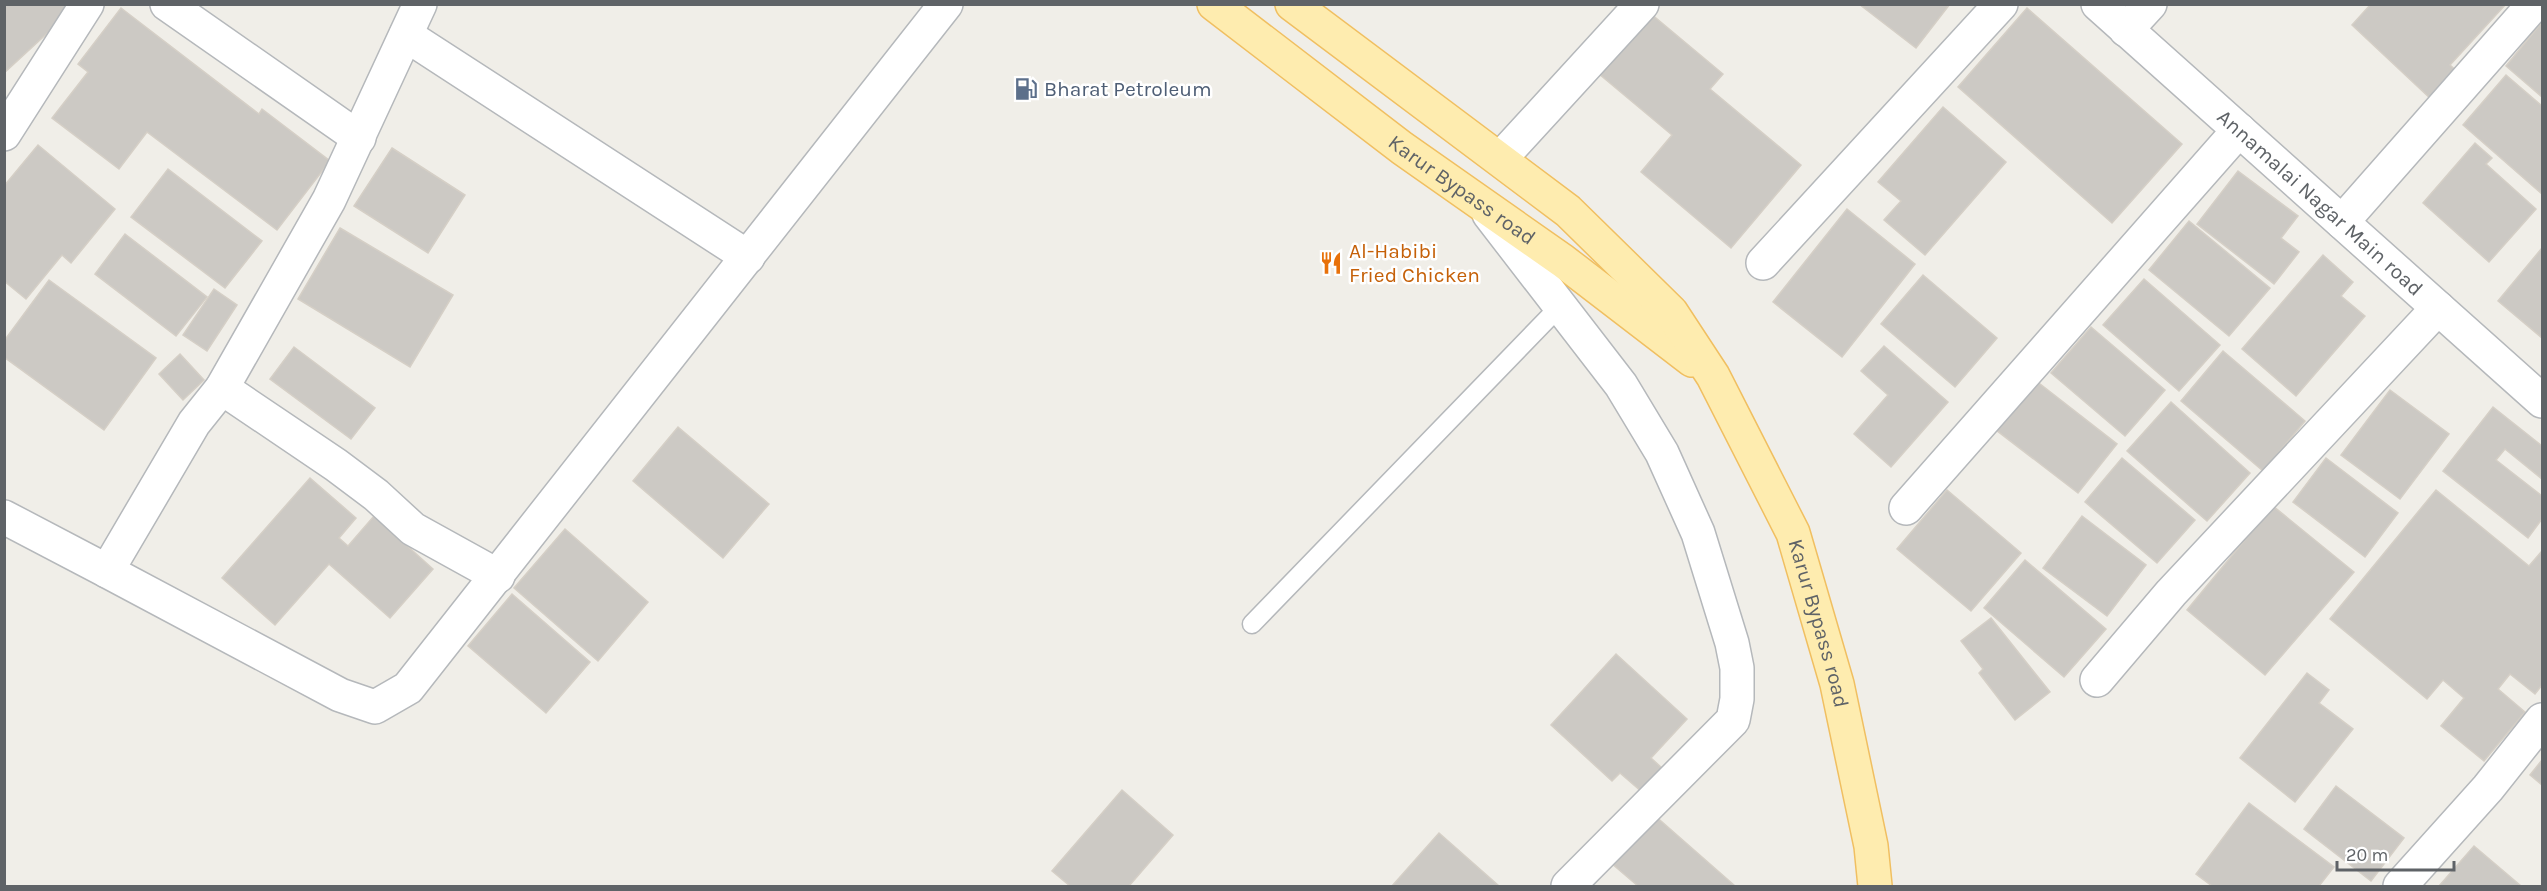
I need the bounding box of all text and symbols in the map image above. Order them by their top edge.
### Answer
fuel station icon: Bharat Petroleum [1013,76,1039,102]
place label: Bharat Petroleum [1044,77,1212,101]
street label: Annamalai Nagar Main road [2213,105,2428,301]
street label: Karur Bypass road [1384,130,1540,250]
place label: Al-Habibi Fried Chicken [1349,239,1480,287]
restaurant icon: Al-Habibi Fried Chicken [1318,250,1344,276]
street label: Karur Bypass road [1783,536,1854,710]
scale bar [2337,834,2454,872]
text: 20 m [2346,844,2388,866]

